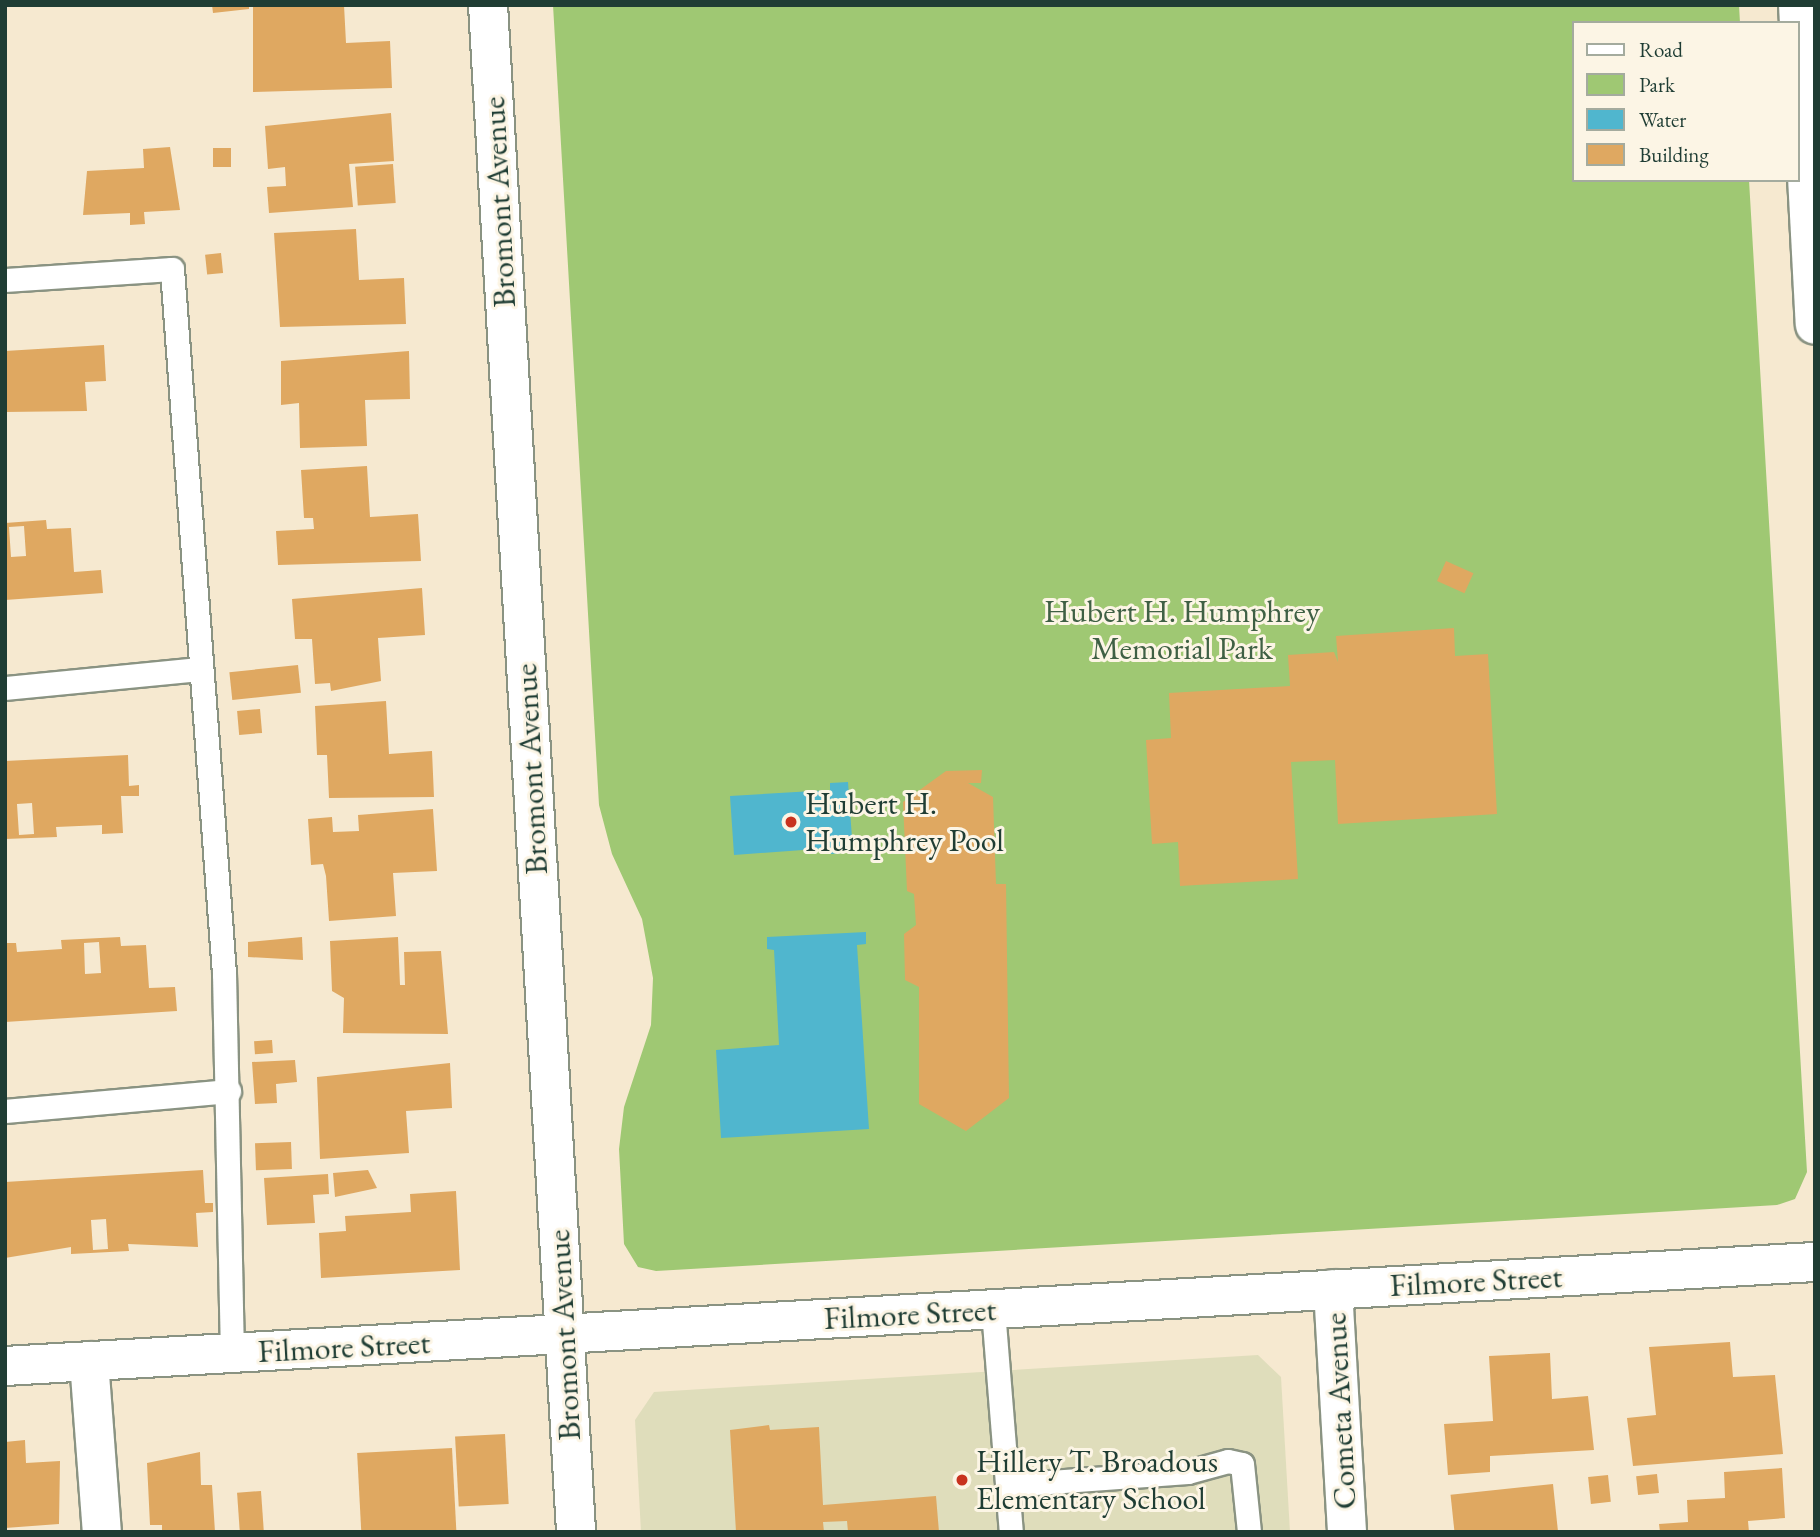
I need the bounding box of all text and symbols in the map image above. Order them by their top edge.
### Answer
legend [1572,21,1799,182]
text: Road [1639,36,1683,63]
text: Park [1639,71,1675,98]
street label: Bromont Avenue [474,96,524,308]
text: Water [1639,106,1686,133]
text: Building [1639,141,1709,168]
park label: Hubert H. Humphrey Memorial Park [1044,593,1320,668]
street label: Bromont Avenue [506,663,556,875]
place label: Hubert H. Humphrey Pool [805,785,1004,860]
marker: Hubert H. Humphrey Pool [783,814,799,830]
street label: Bromont Avenue [539,1229,589,1441]
street label: Filmore Street [1389,1257,1563,1305]
street label: Filmore Street [823,1290,997,1338]
street label: Cometa Avenue [1316,1312,1364,1510]
street label: Filmore Street [257,1323,431,1371]
place label: Hillery T. Broadous Elementary School [976,1443,1218,1518]
marker: Hillery T. Broadous Elementary School [954,1472,970,1488]

